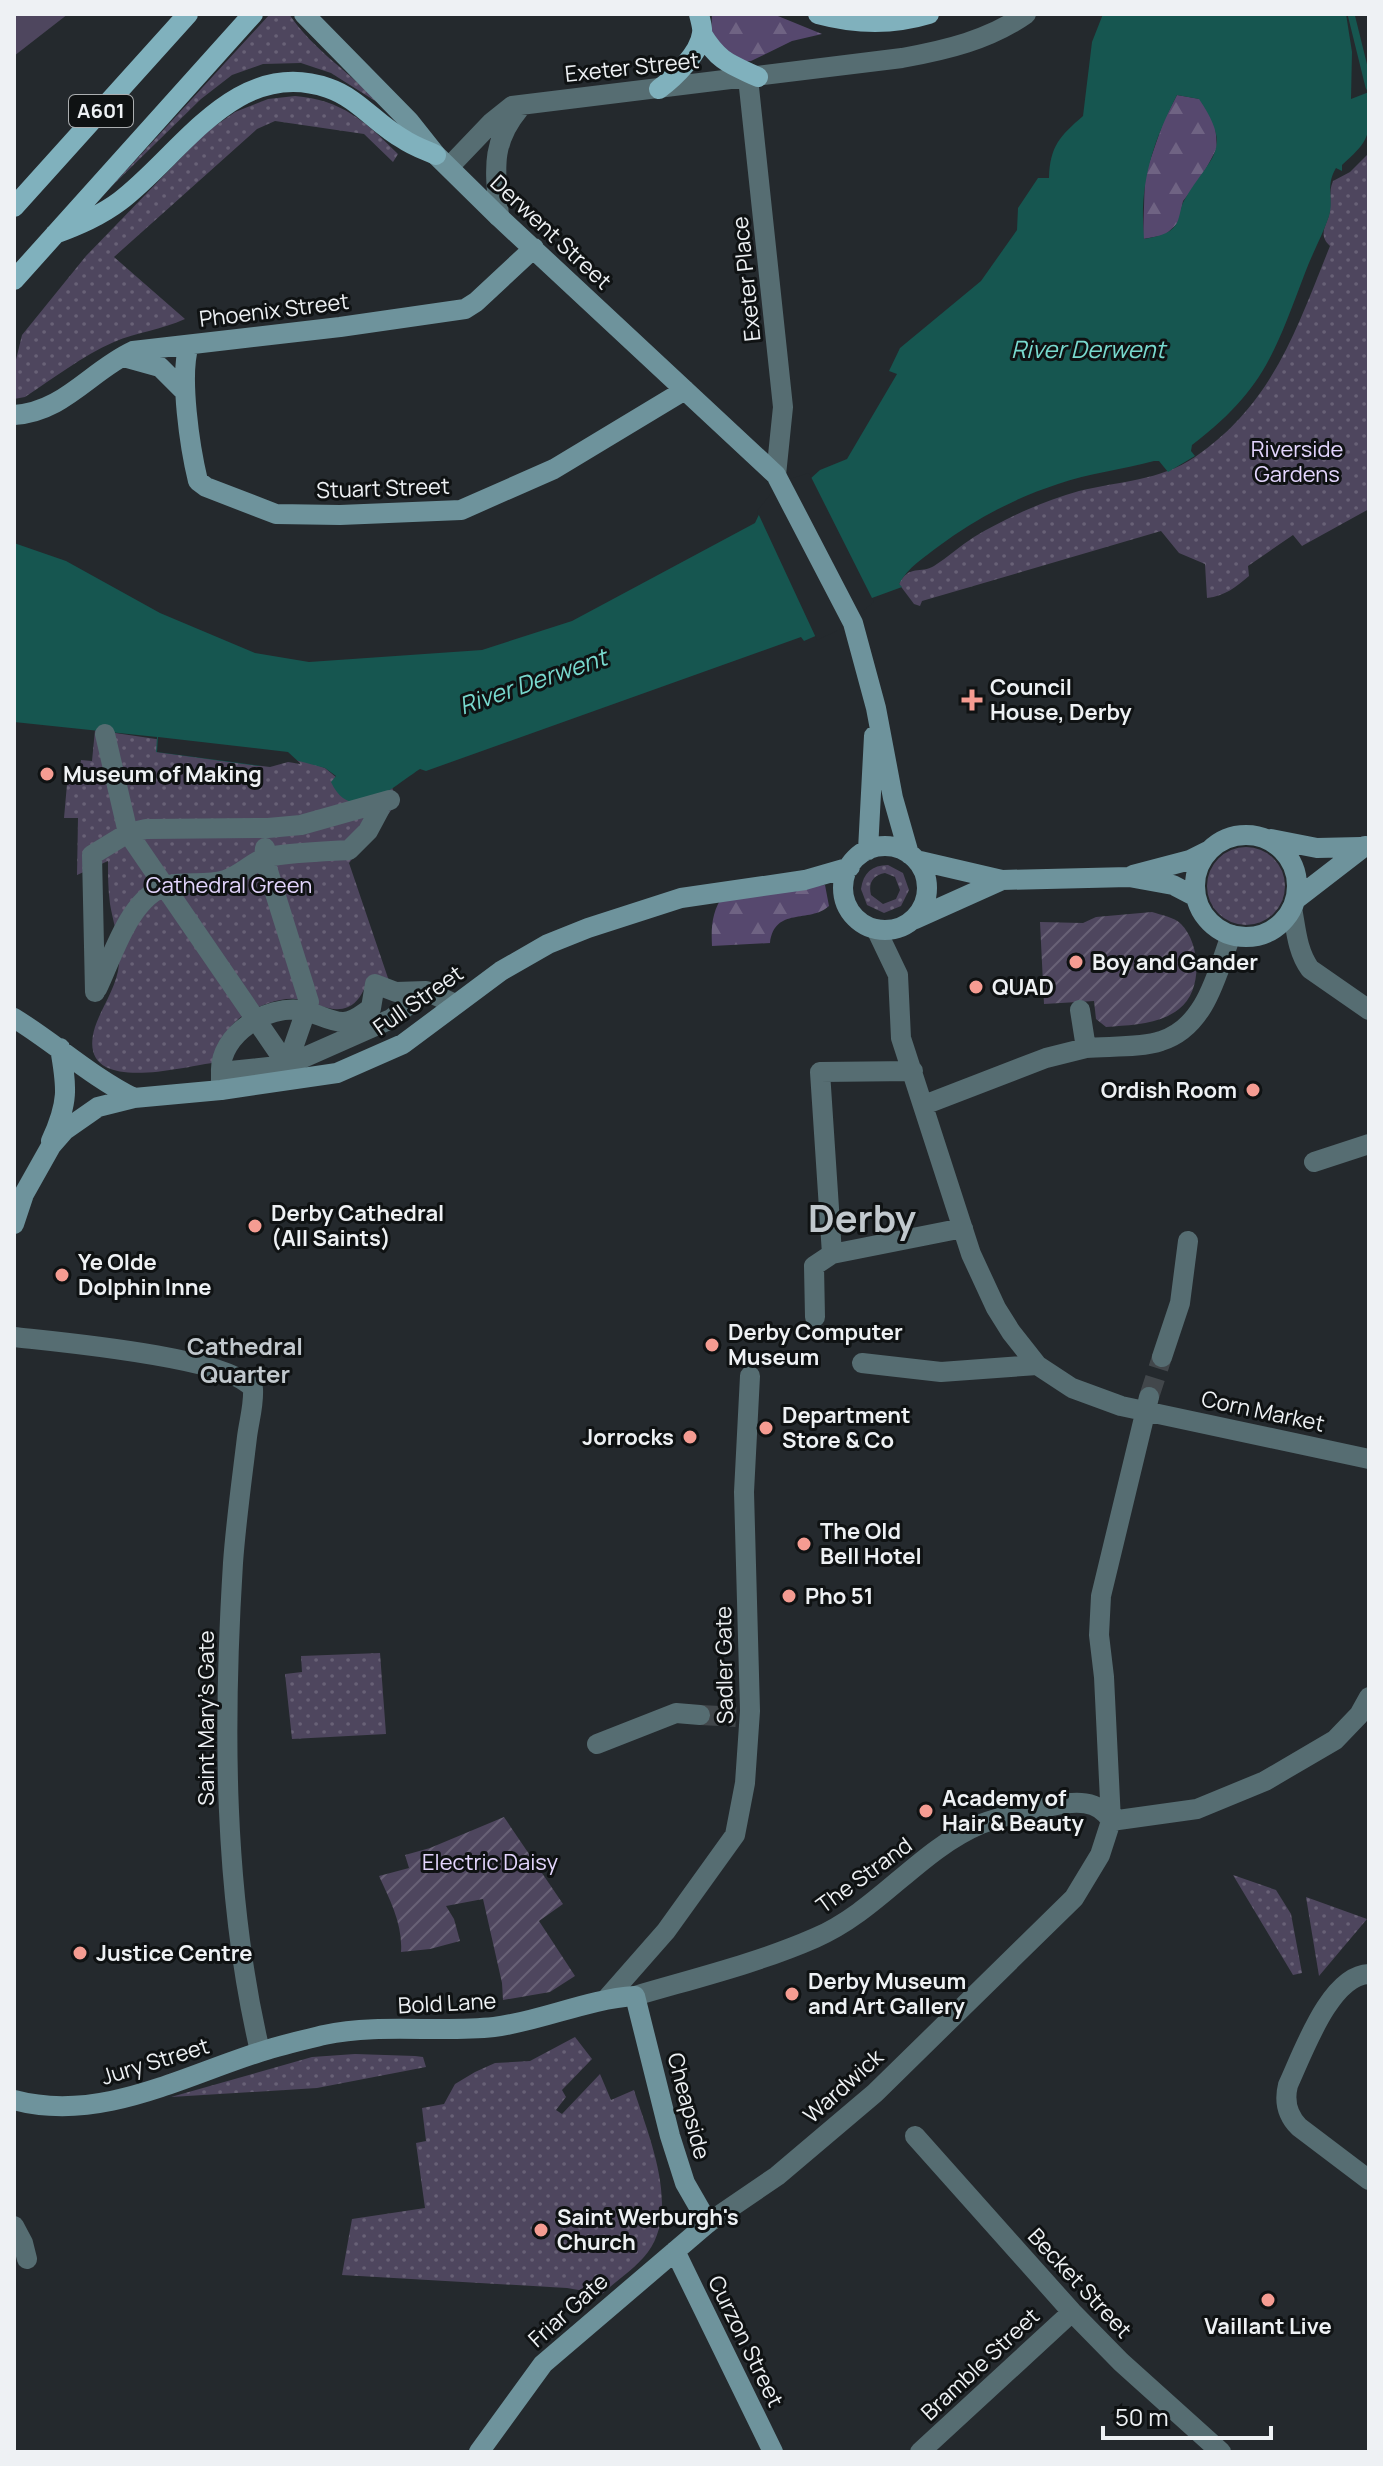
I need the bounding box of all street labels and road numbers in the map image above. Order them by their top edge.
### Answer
street label: Exeter Street [563,45,701,89]
road number: A601 [69,95,133,127]
street label: Derwent Street [484,168,618,296]
street label: Exeter Place [725,215,767,343]
street label: Phoenix Street [197,286,351,334]
street label: Stuart Street [316,471,450,505]
street label: Full Street [367,958,469,1042]
street label: Corn Market [1199,1383,1328,1439]
street label: Sadler Gate [708,1606,740,1724]
street label: Saint Mary's Gate [191,1630,221,1806]
street label: The Strand [810,1830,918,1920]
street label: Bold Lane [397,1985,497,2021]
street label: Jury Street [97,2030,213,2092]
street label: Wardwick [797,2041,890,2130]
street label: Cheapside [660,2049,718,2163]
street label: Becket Street [1021,2222,1139,2345]
street label: Friar Gate [522,2266,614,2354]
street label: Curzon Street [701,2270,791,2412]
street label: Bramble Street [914,2301,1046,2427]

